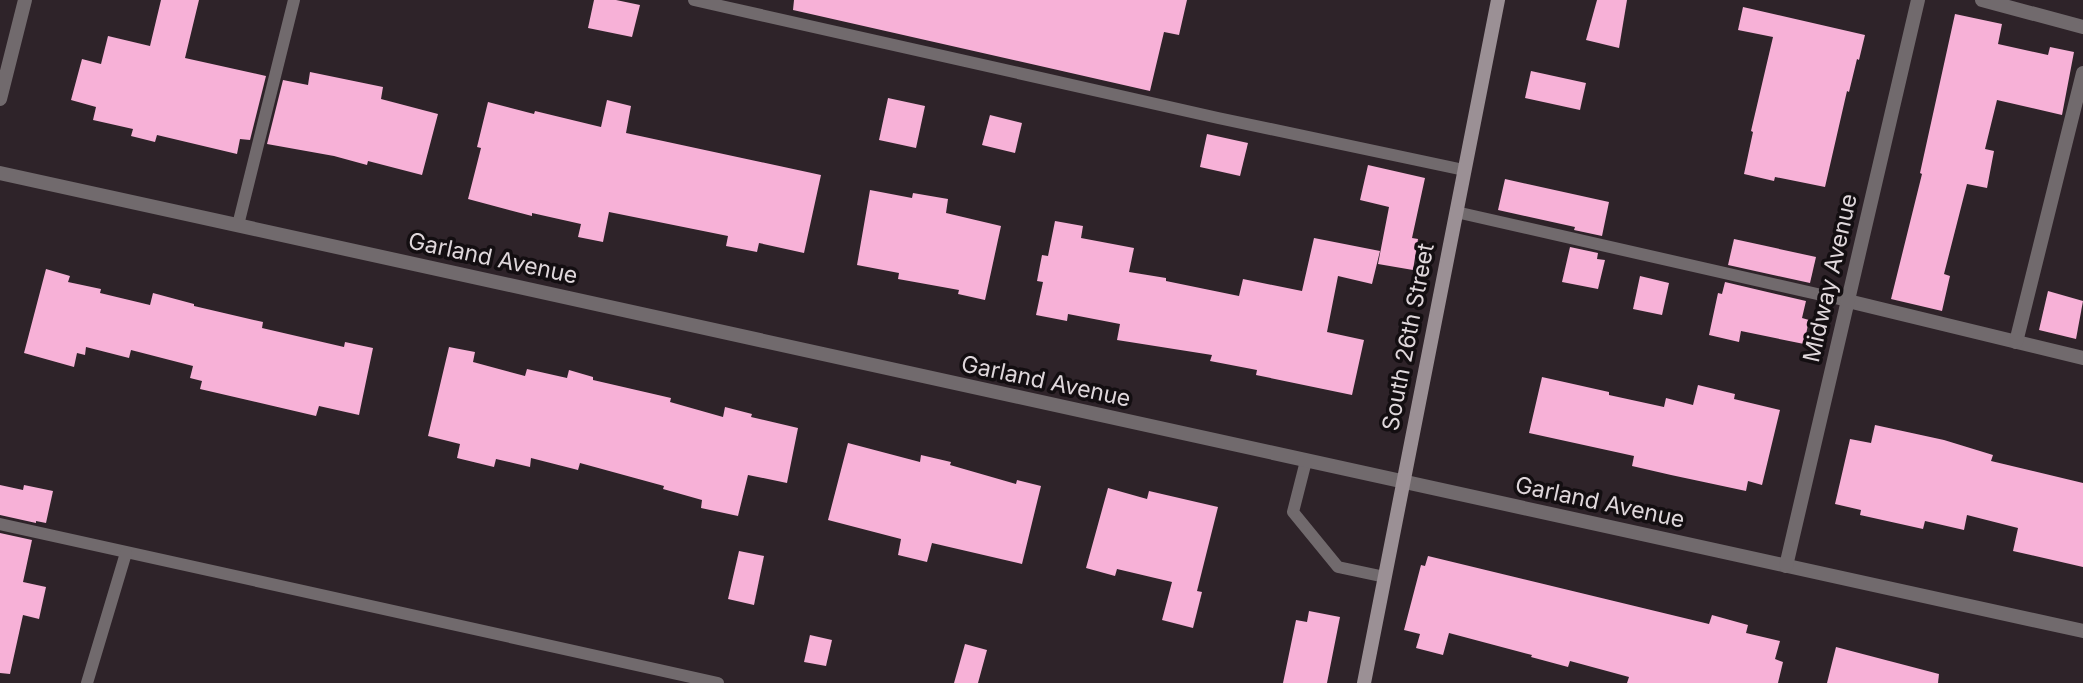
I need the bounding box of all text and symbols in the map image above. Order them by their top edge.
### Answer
street label: Midway Avenue [1797,191,1863,365]
street label: Garland Avenue [406,226,580,290]
street label: South 26th Street [1376,240,1440,433]
street label: Garland Avenue [959,349,1133,413]
street label: Garland Avenue [1513,470,1687,534]

